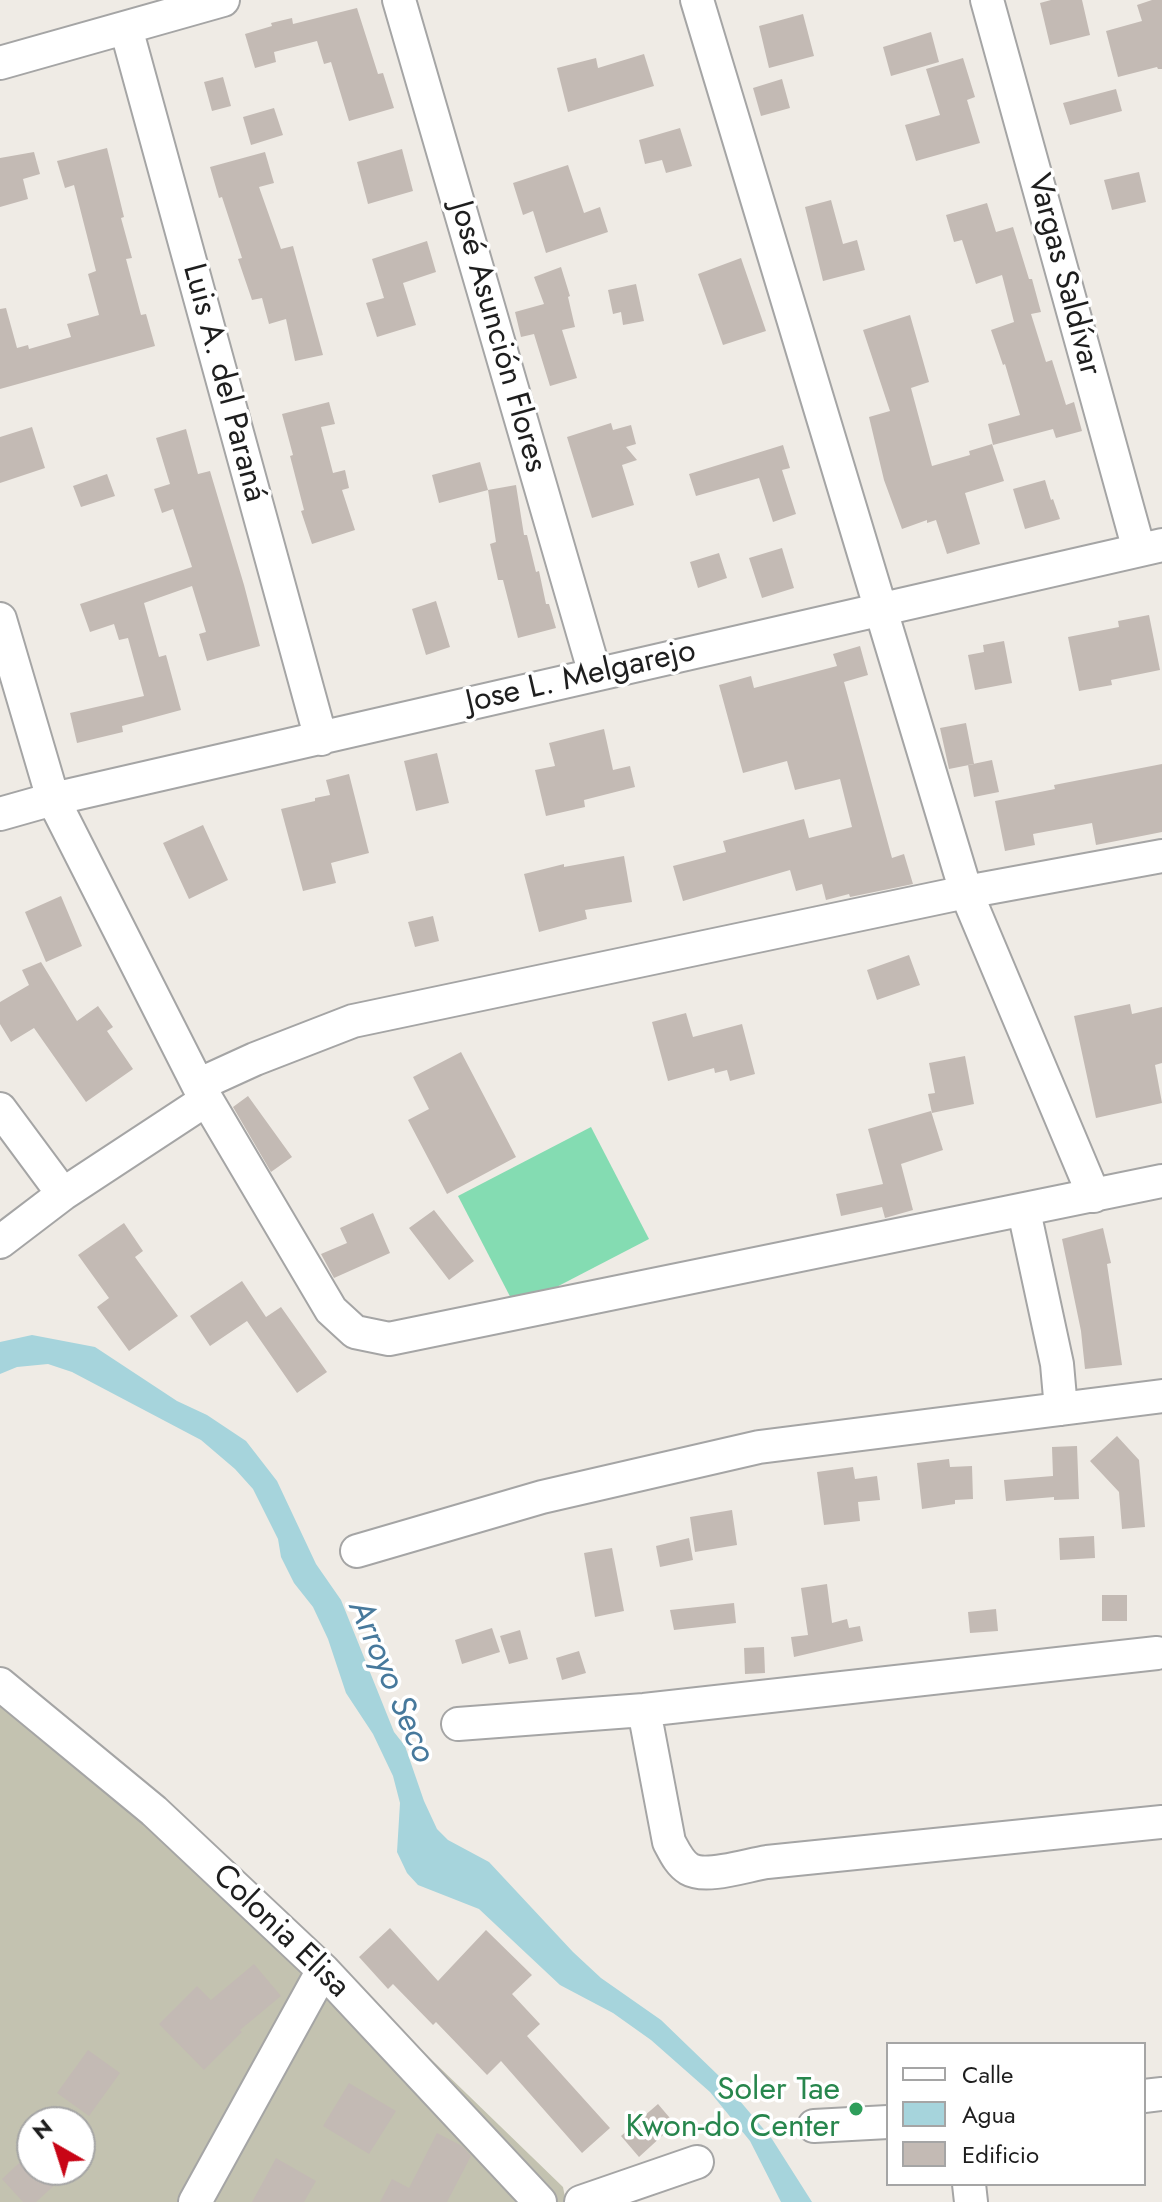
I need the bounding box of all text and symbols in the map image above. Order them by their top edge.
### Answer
street label: Vargas Saldívar [1018,170,1108,380]
street label: José Asunción Flores [440,197,554,477]
street label: Luis A. del Paraná [173,260,273,506]
street label: Jose L. Melgarejo [462,633,700,723]
water label: Arroyo Seco [338,1595,442,1769]
street label: Colonia Elisa [203,1857,357,2007]
legend [886,2042,1146,2186]
text: Calle [962,2057,1013,2092]
place label: Soler Tae Kwon-do Center [626,2072,840,2147]
text: Agua [962,2097,1016,2132]
marker: Soler Tae Kwon-do Center [847,2100,865,2118]
north arrow [16,2106,96,2186]
text: N [25,2111,59,2147]
text: Edificio [962,2137,1039,2172]

